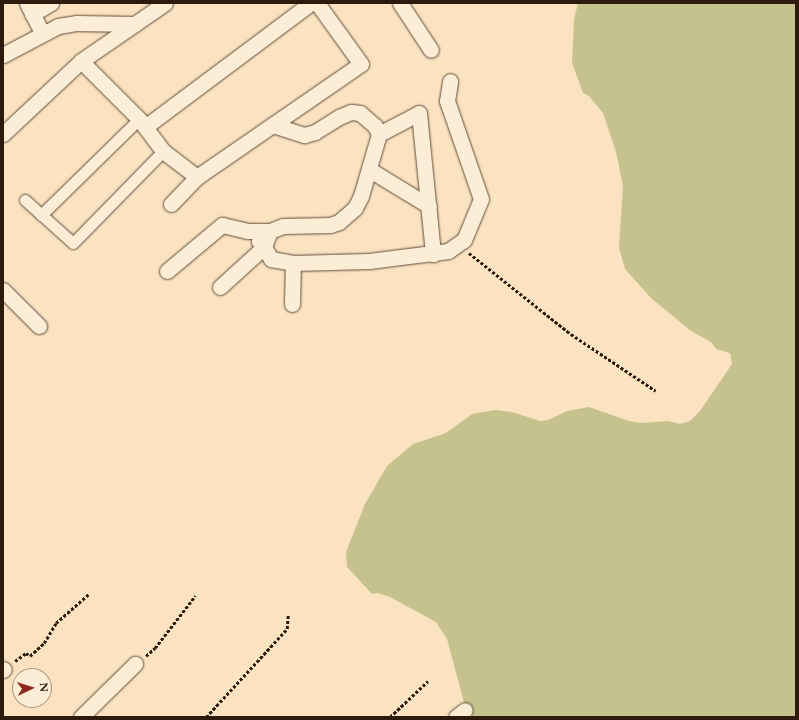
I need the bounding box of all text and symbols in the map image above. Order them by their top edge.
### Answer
north arrow [12,668,52,708]
text: N [36,682,51,692]

